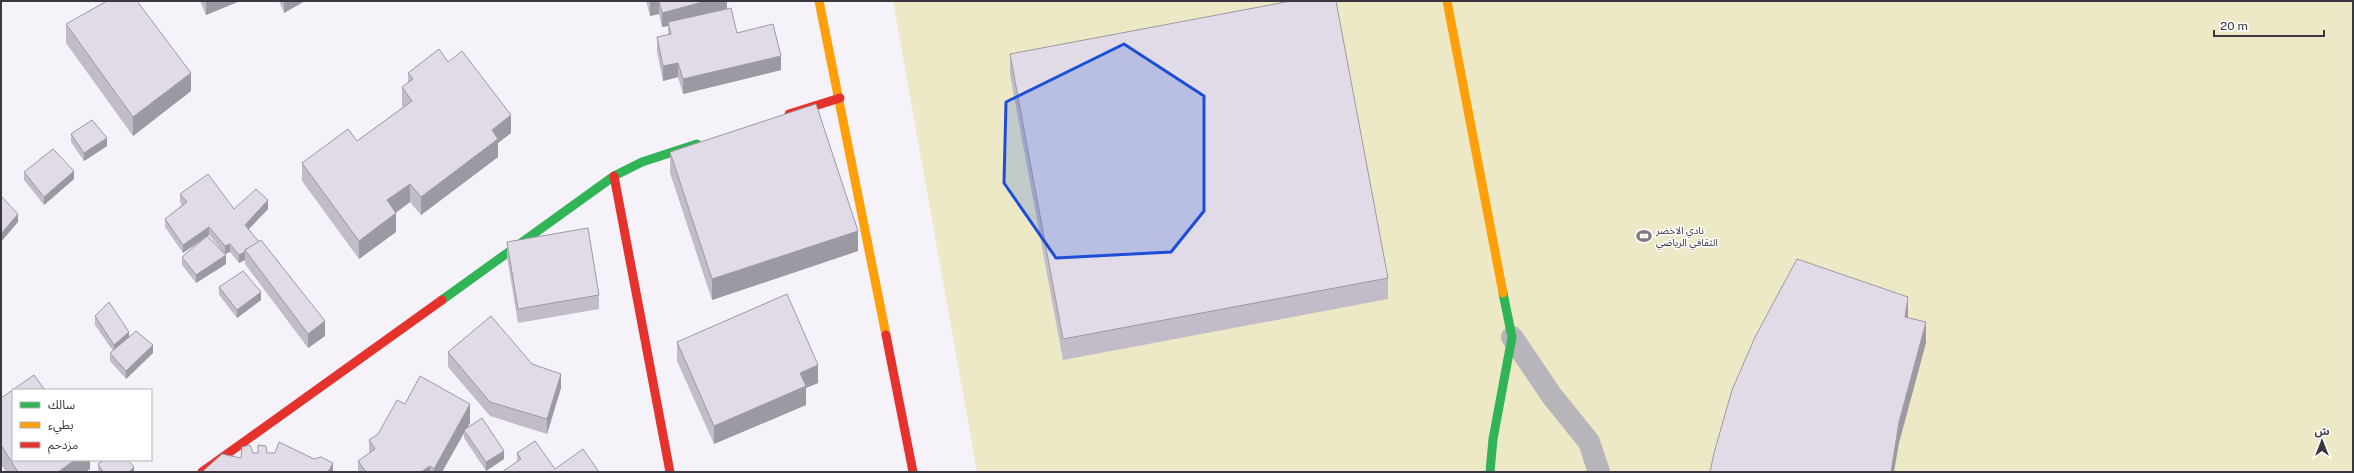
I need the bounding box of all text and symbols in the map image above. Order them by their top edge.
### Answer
scale bar [2214,12,2324,38]
text: 20 m [2220,19,2248,33]
place label: نادي الاخضر الثقافي الرياضي [1655,224,1718,250]
sports icon: نادي الاخضر الثقافي الرياضي [1635,227,1653,245]
legend [12,389,152,461]
text: سالك [48,398,75,412]
text: بطيء [48,418,74,435]
north arrow [2302,421,2342,461]
text: ش [2314,425,2330,438]
text: مزدحم [48,438,78,454]

